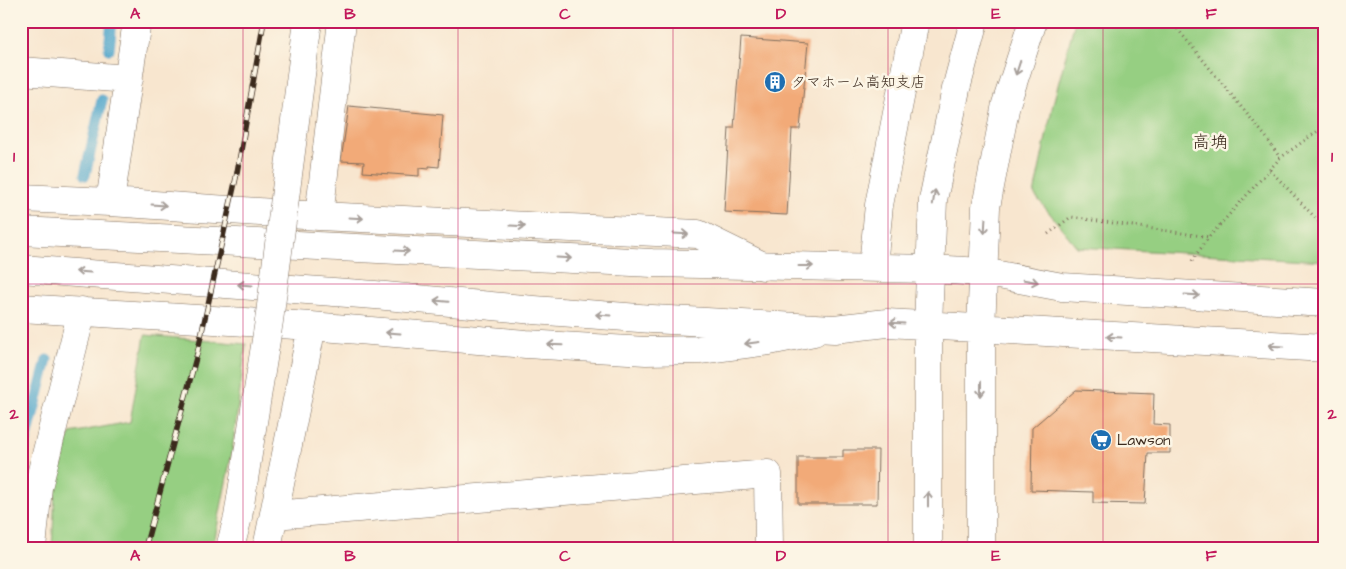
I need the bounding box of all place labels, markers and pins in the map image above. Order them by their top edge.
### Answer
building icon: タマホーム高知支店 [763,70,787,94]
place label: タマホーム高知支店 [791,72,925,93]
supermarket icon: Lawson [1089,428,1113,452]
place label: Lawson [1117,430,1171,451]

